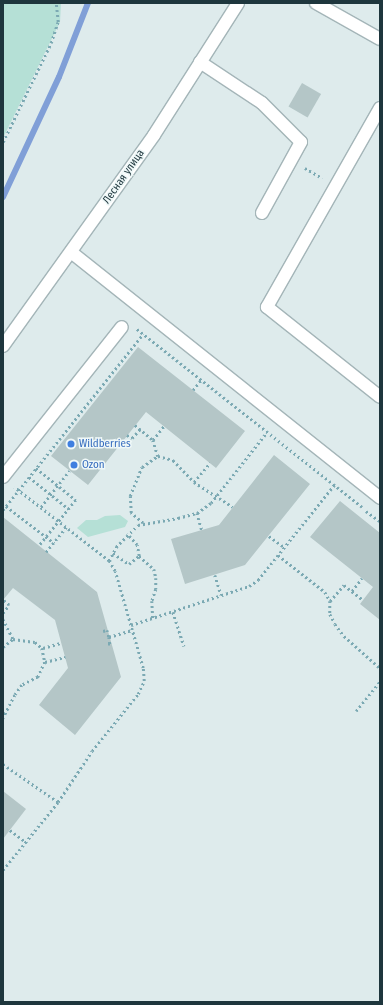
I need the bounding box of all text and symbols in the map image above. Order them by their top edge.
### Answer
street label: Лесная улица [100,147,148,207]
place label: Wildberries [79,437,131,451]
marker: Wildberries [66,439,76,449]
place label: Ozon [82,458,105,472]
marker: Ozon [69,460,79,470]

